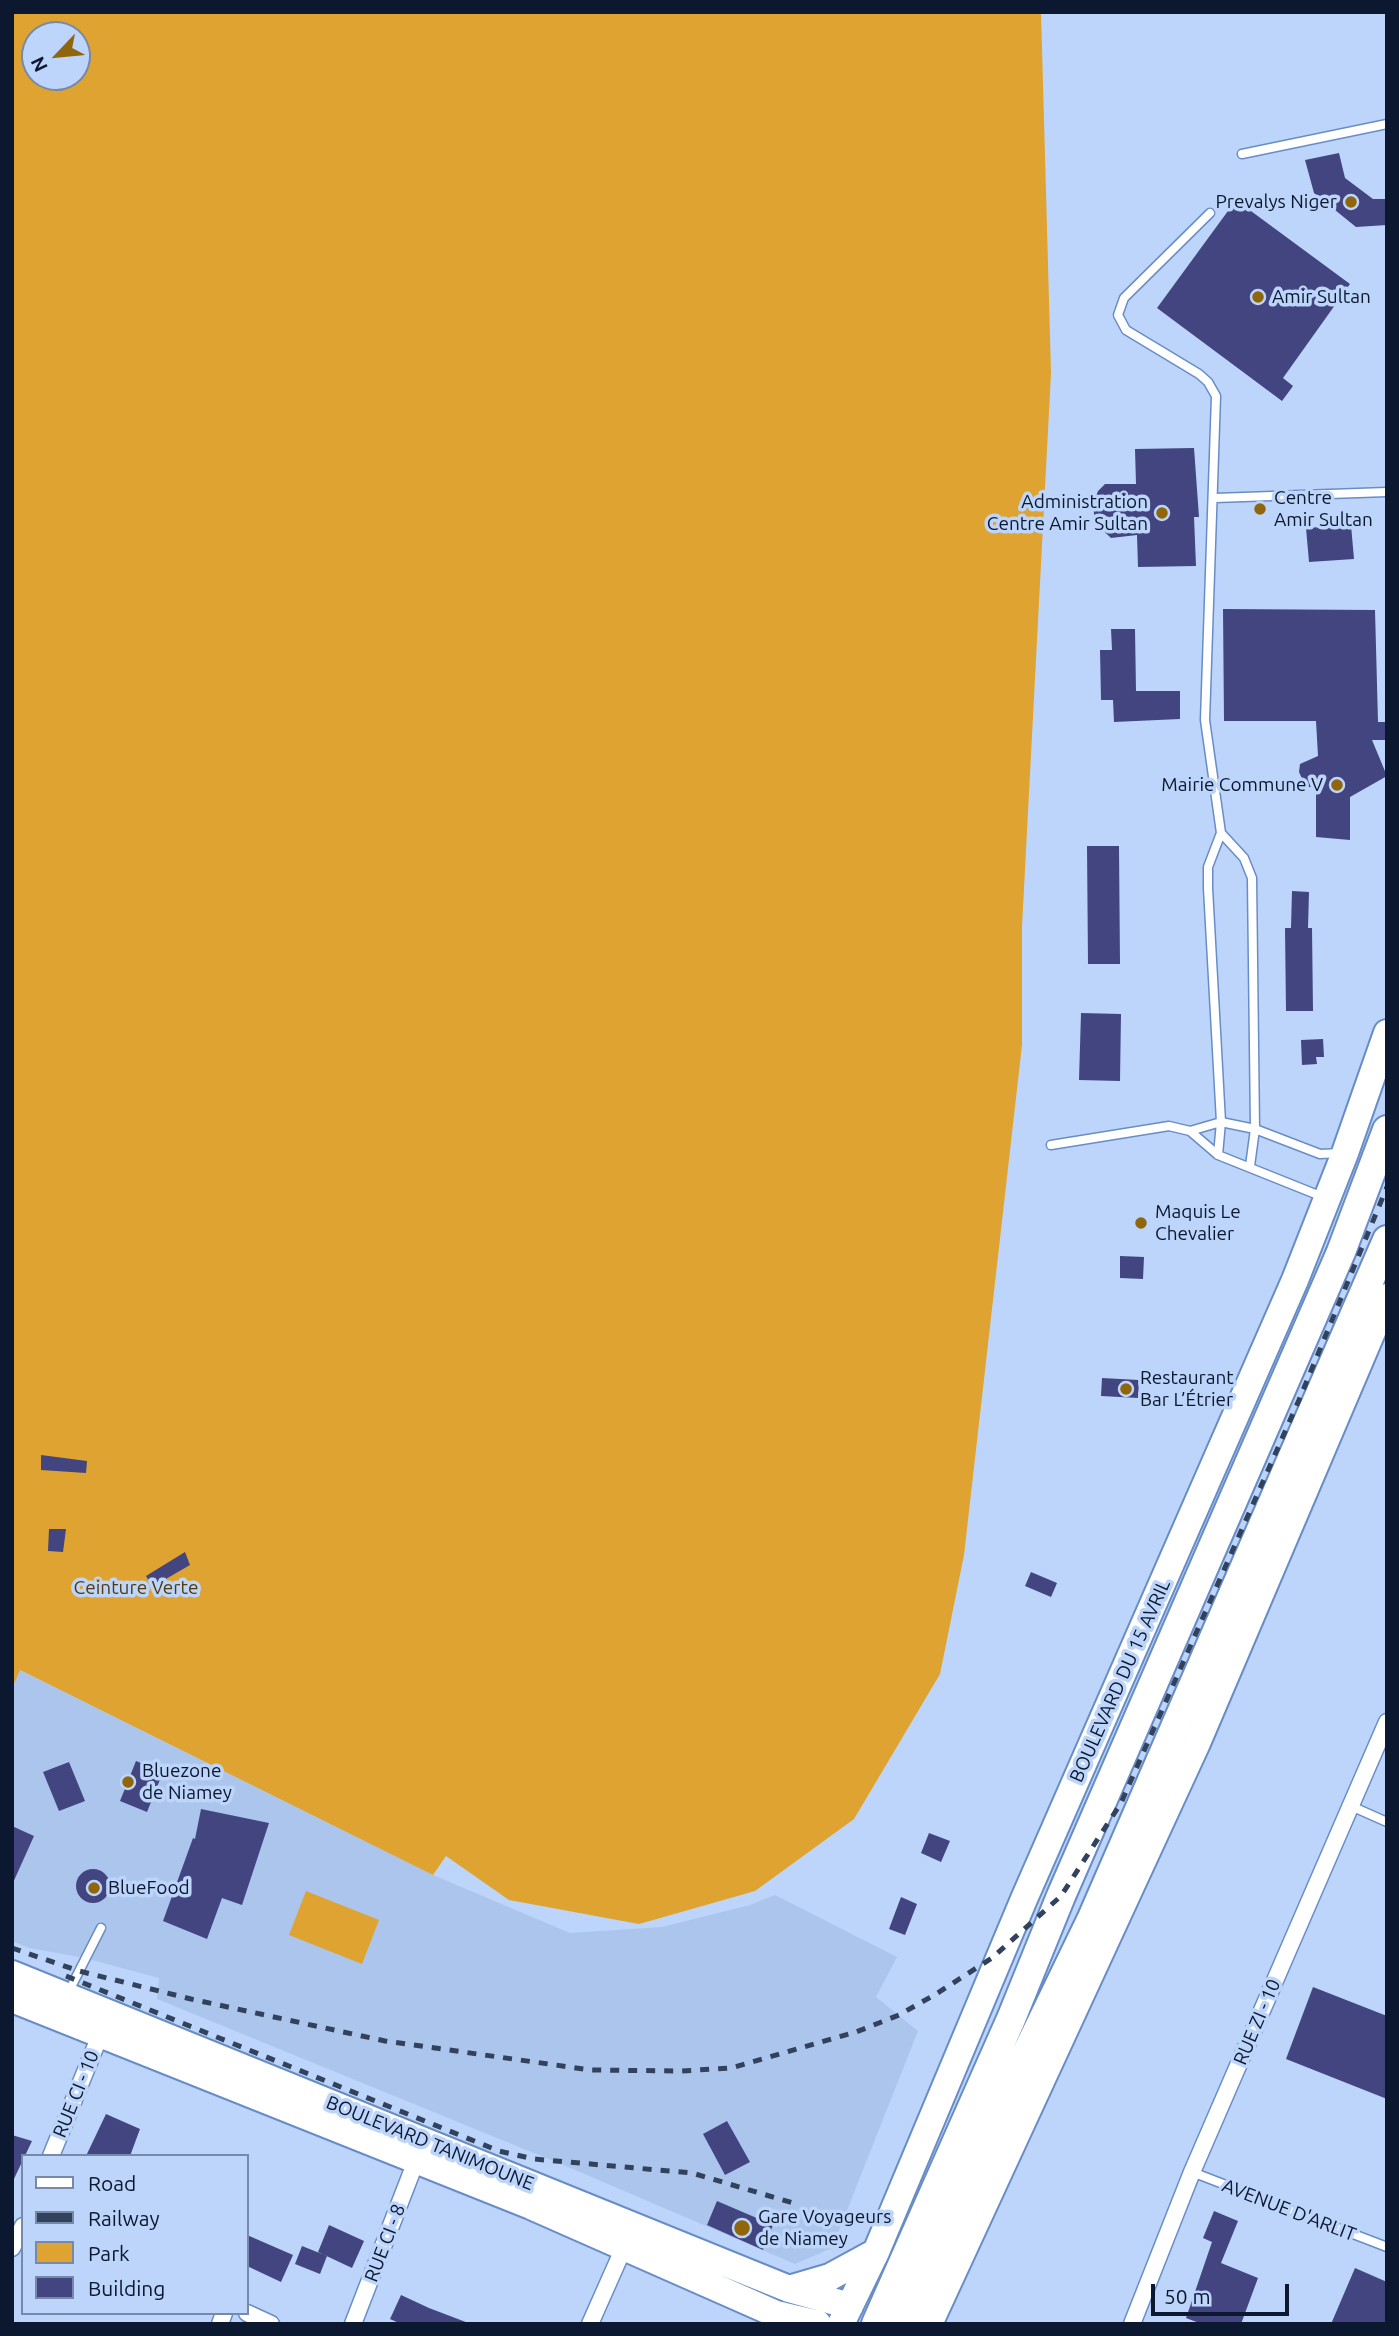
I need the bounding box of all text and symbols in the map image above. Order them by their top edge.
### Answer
north arrow [21,21,91,91]
text: N [26,53,52,76]
place label: Prevalys Niger [1215,191,1337,213]
marker: Prevalys Niger [1343,194,1359,210]
place label: Amir Sultan [1272,286,1371,308]
marker: Amir Sultan [1250,289,1266,305]
place label: Centre Amir Sultan [1274,487,1373,531]
place label: Administration Centre Amir Sultan [987,491,1148,535]
marker: Centre Amir Sultan [1252,501,1268,517]
marker: Administration Centre Amir Sultan [1154,505,1170,521]
place label: Mairie Commune V [1161,774,1323,796]
marker: Mairie Commune V [1329,777,1345,793]
place label: Maquis Le Chevalier [1155,1201,1241,1245]
marker: Maquis Le Chevalier [1133,1215,1149,1231]
place label: Restaurant Bar L’Étrier [1140,1367,1234,1411]
marker: Restaurant Bar L’Étrier [1118,1381,1134,1397]
street label: BOULEVARD DU 15 AVRIL [1065,1576,1175,1786]
park label: Ceinture Verte [74,1577,198,1599]
place label: Bluezone de Niamey [142,1760,232,1804]
marker: Bluezone de Niamey [120,1774,136,1790]
place label: BlueFood [108,1877,190,1899]
marker: BlueFood [86,1880,102,1896]
street label: RUE ZI - 10 [1229,1976,1285,2068]
street label: RUE CI - 10 [48,2047,104,2141]
street label: BOULEVARD TANIMOUNE [323,2091,537,2195]
legend [21,2154,248,2315]
text: Road [88,2171,136,2195]
street label: AVENUE D'ARLIT [1219,2174,1359,2246]
street label: RUE CI - 8 [360,2201,410,2285]
text: Railway [88,2206,160,2230]
place label: Gare Voyageurs de Niamey [758,2206,891,2250]
marker: Gare Voyageurs de Niamey [732,2218,752,2238]
text: Park [88,2241,130,2265]
scale bar [1154,2270,1292,2314]
text: Building [88,2276,165,2300]
text: 50 m [1164,2284,1211,2308]

